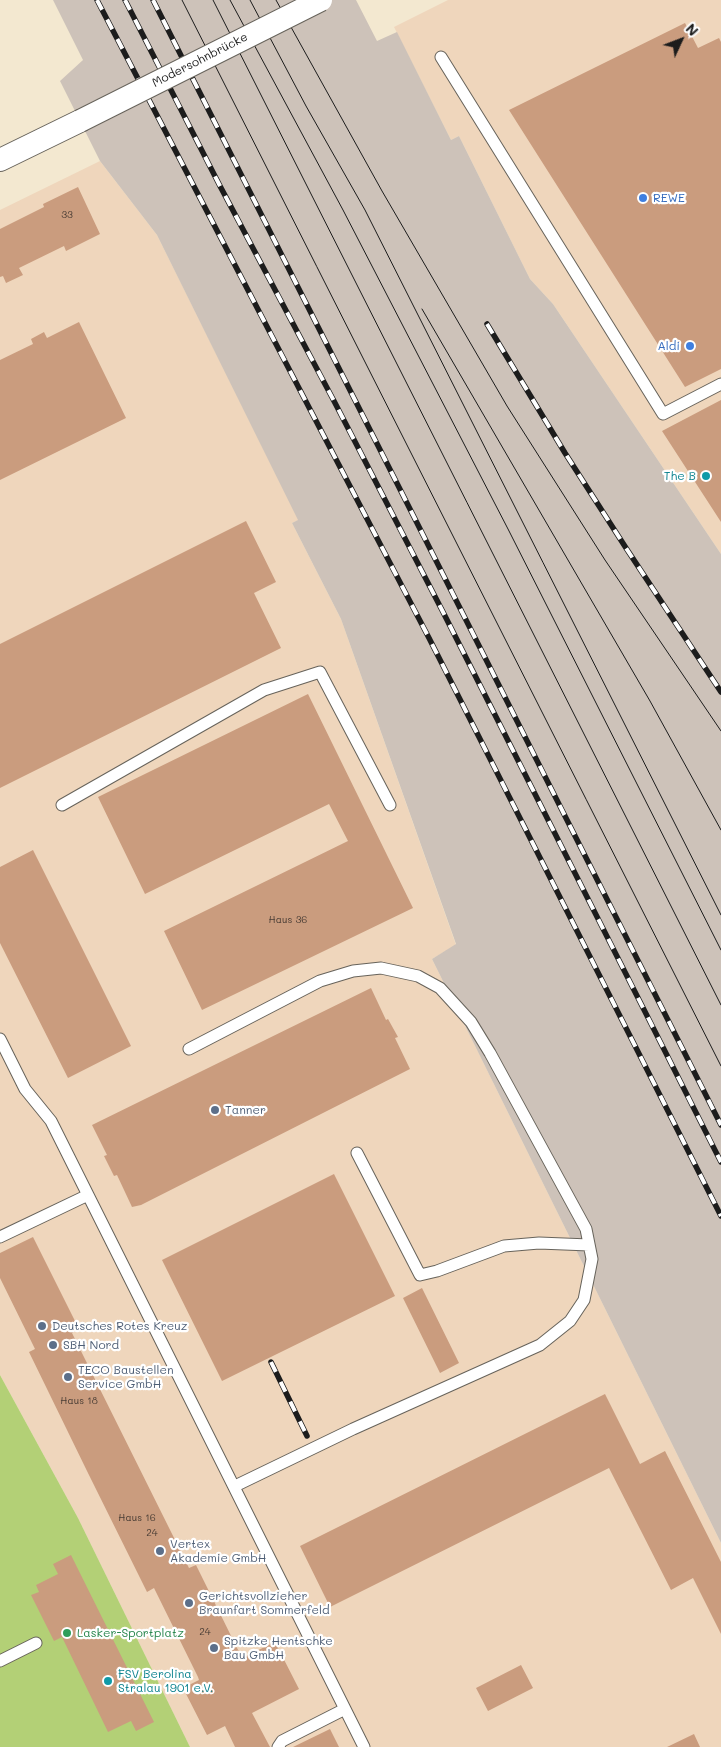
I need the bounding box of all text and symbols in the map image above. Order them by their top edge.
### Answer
north arrow [656,15,706,65]
text: N [682,19,703,40]
street label: Modersohnbrücke [150,30,250,90]
place label: REWE [653,191,685,205]
marker: REWE [637,192,649,204]
house number: 33 [61,209,73,221]
place label: Aldi [657,339,680,353]
marker: Aldi [684,340,696,352]
place label: The B [664,469,696,483]
marker: The B [700,470,712,482]
house number: Haus 36 [269,914,307,926]
place label: Tanner [225,1103,266,1117]
marker: Tanner [209,1104,221,1116]
place label: Deutsches Rotes Kreuz [52,1319,187,1333]
marker: Deutsches Rotes Kreuz [36,1320,48,1332]
place label: SBH Nord [63,1338,119,1352]
marker: SBH Nord [47,1339,59,1351]
place label: TECO Baustellen Service GmbH [78,1363,174,1391]
marker: TECO Baustellen Service GmbH [62,1371,74,1383]
house number: Haus 18 [60,1395,98,1407]
house number: Haus 16 [118,1512,156,1524]
house number: 24 [146,1527,158,1539]
place label: Vertex Akademie GmbH [170,1537,266,1565]
marker: Vertex Akademie GmbH [154,1545,166,1557]
place label: Gerichtsvollzieher Braunfart Sommerfeld [199,1589,330,1617]
marker: Gerichtsvollzieher Braunfart Sommerfeld [183,1597,195,1609]
place label: Lasker-Sportplatz [77,1626,184,1640]
house number: 24 [199,1626,211,1638]
marker: Lasker-Sportplatz [61,1627,73,1639]
place label: Spitzke Hentschke Bau GmbH [224,1634,333,1662]
marker: Spitzke Hentschke Bau GmbH [208,1642,220,1654]
place label: FSV Berolina Stralau 1901 e.V. [118,1667,213,1695]
marker: FSV Berolina Stralau 1901 e.V. [102,1675,114,1687]

